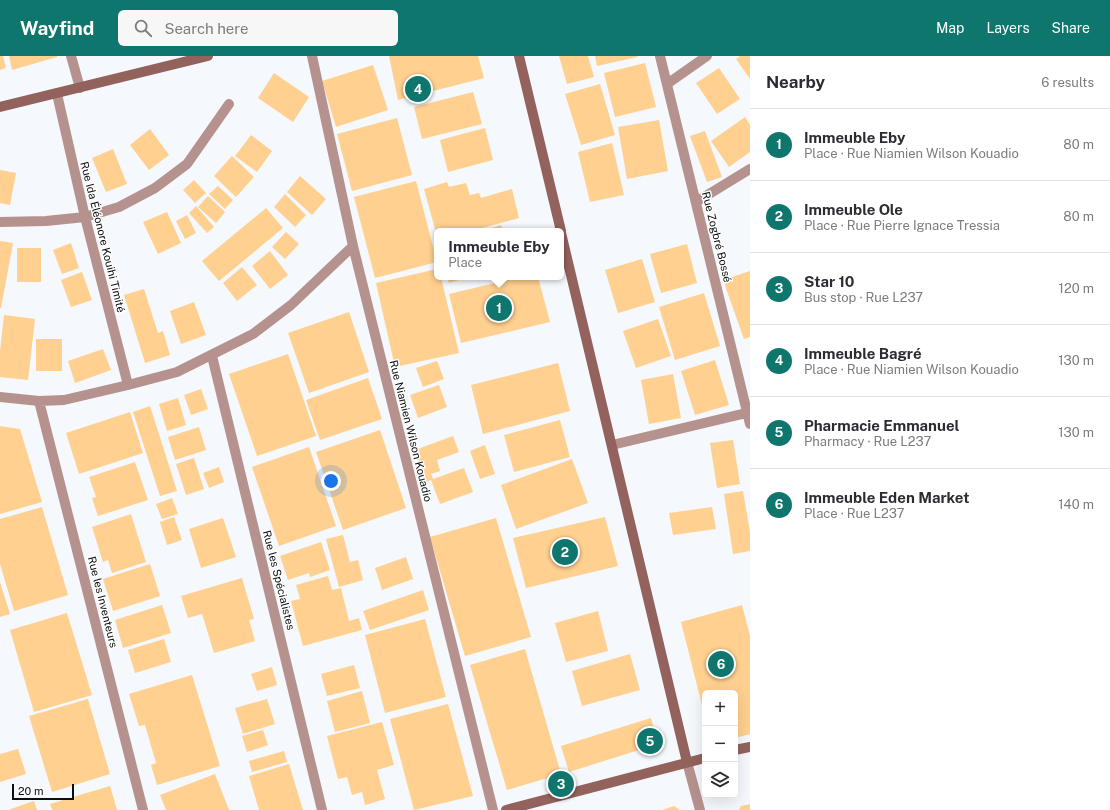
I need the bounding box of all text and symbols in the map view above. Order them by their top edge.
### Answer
search box [118,10,398,46]
text: Wayfind [20,17,94,39]
icon: search [132,17,154,39]
text: Search here [164,20,249,37]
text: Map [936,20,964,36]
text: Layers [986,20,1030,36]
text: Share [1052,20,1090,36]
text: Nearby [766,72,825,92]
pin: 4 [405,74,431,104]
text: 6 results [1041,75,1094,90]
text: Immeuble Eby [804,129,905,146]
text: 1 [776,137,782,152]
text: 80 m [1063,137,1094,152]
text: Place · Rue Niamien Wilson Kouadio [804,146,1019,161]
street label: Rue Ida Éléonore Kouihi Timité [78,160,129,314]
street label: Rue Zogbré Bossé [700,190,734,284]
text: Immeuble Ole [804,201,903,218]
text: 2 [775,209,783,224]
text: 80 m [1063,209,1094,224]
text: Place · Rue Pierre Ignace Tressia [804,218,1000,233]
popup [434,228,564,280]
text: Immeuble Eby [448,238,550,255]
text: Place [448,255,482,270]
text: Star 10 [804,273,855,290]
text: 3 [775,281,783,296]
text: 120 m [1059,281,1094,296]
text: Bus stop · Rue L237 [804,290,923,305]
pin: 1 [486,293,512,323]
text: Immeuble Bagré [804,345,922,362]
text: 4 [775,353,783,368]
text: 130 m [1058,353,1094,368]
street label: Rue Niamien Wilson Kouadio [388,359,434,503]
text: Place · Rue Niamien Wilson Kouadio [804,362,1019,377]
text: Pharmacie Emmanuel [804,417,959,434]
text: 5 [775,425,783,440]
text: 130 m [1058,425,1094,440]
text: Pharmacy · Rue L237 [804,434,931,449]
your location [321,471,341,491]
text: Immeuble Eden Market [804,489,970,506]
text: 6 [775,497,783,512]
text: 140 m [1058,497,1094,512]
text: Place · Rue L237 [804,506,905,521]
street label: Rue les Spécialistes [261,529,297,631]
pin: 2 [552,537,578,567]
street label: Rue les Inventeurs [86,555,120,649]
pin: 6 [708,649,734,679]
map controls [702,690,738,798]
button: + [702,690,738,726]
pin: 5 [637,726,663,756]
button: − [702,726,738,762]
button: layers [702,762,738,798]
pin: 3 [548,769,574,799]
scale bar [12,782,74,801]
text: 20 m [18,785,43,797]

